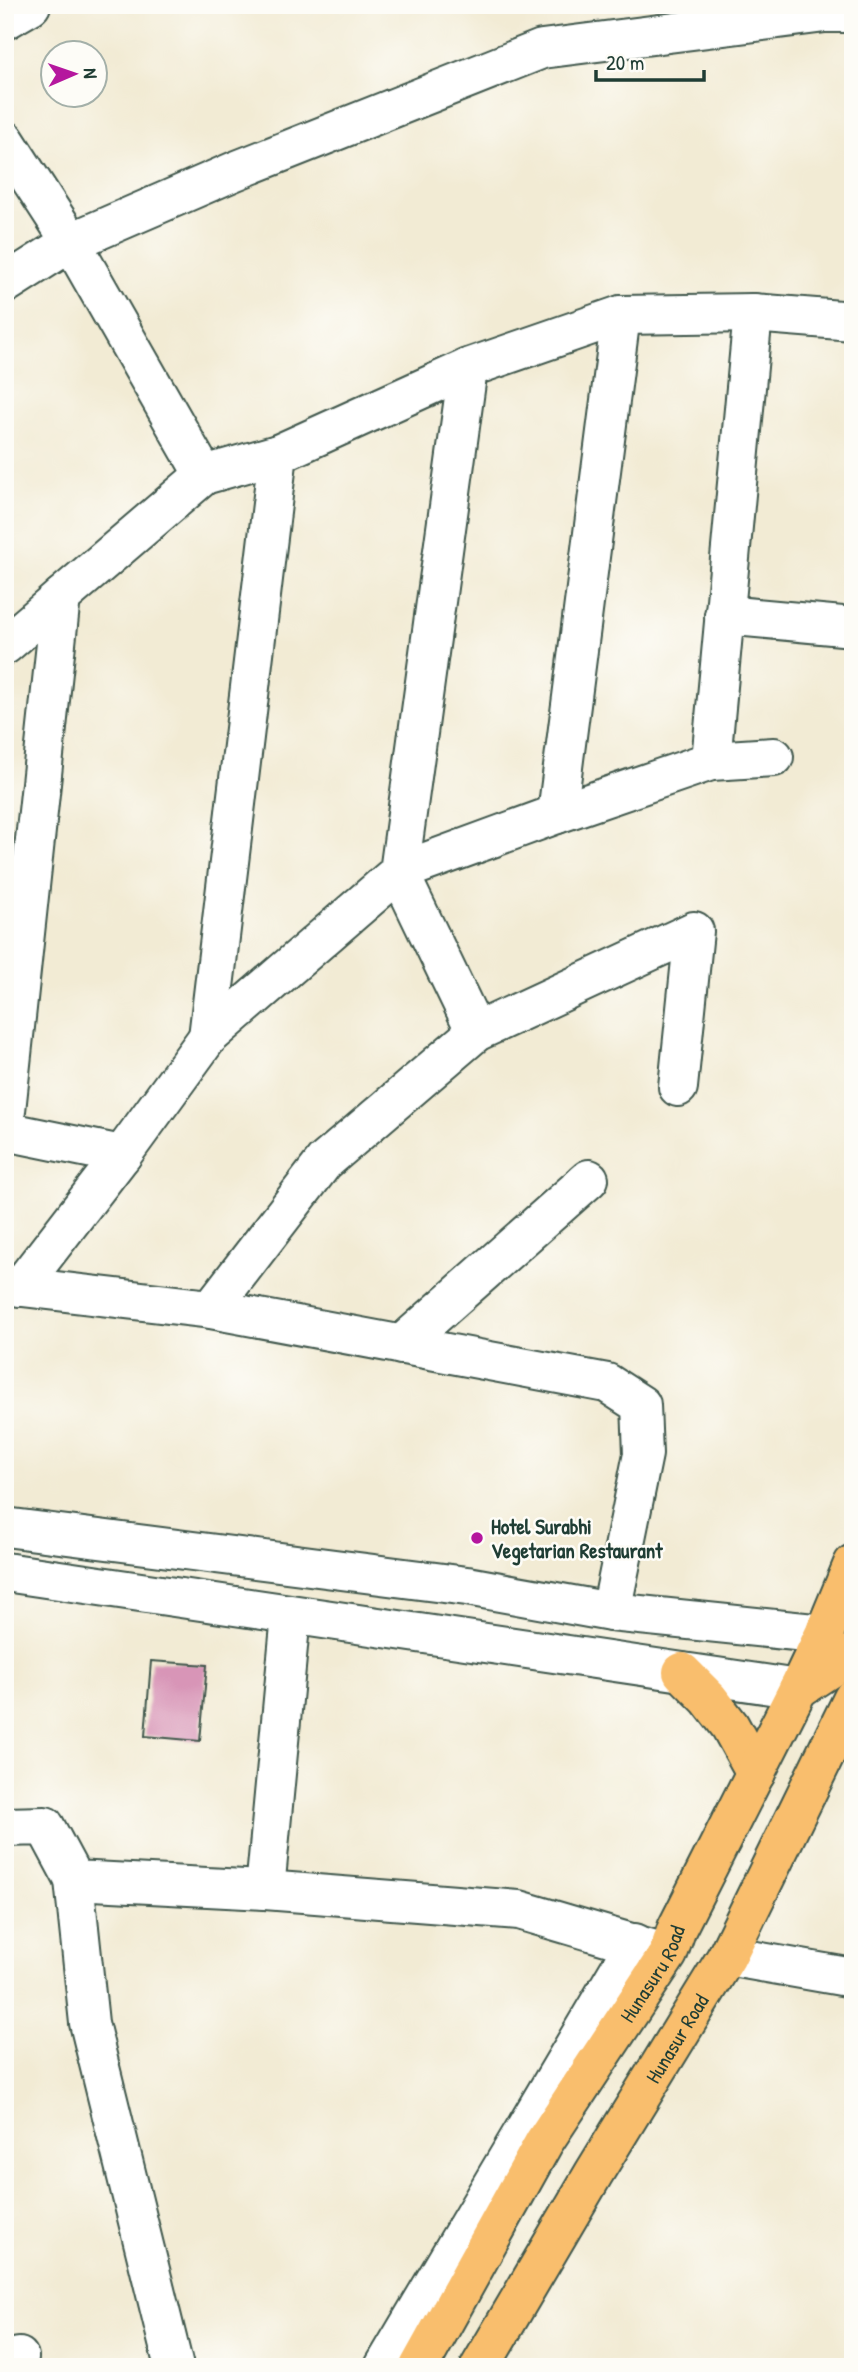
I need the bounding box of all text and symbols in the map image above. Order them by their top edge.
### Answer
north arrow [38,38,108,108]
scale bar [596,38,704,82]
text: 20 m [606,48,644,77]
text: N [78,68,104,79]
place label: Hotel Surabhi Vegetarian Restaurant [491,1512,663,1566]
marker: Hotel Surabhi Vegetarian Restaurant [469,1530,485,1546]
street label: Hunasuru Road [613,1921,691,2028]
street label: Hunasur Road [638,1988,715,2088]

